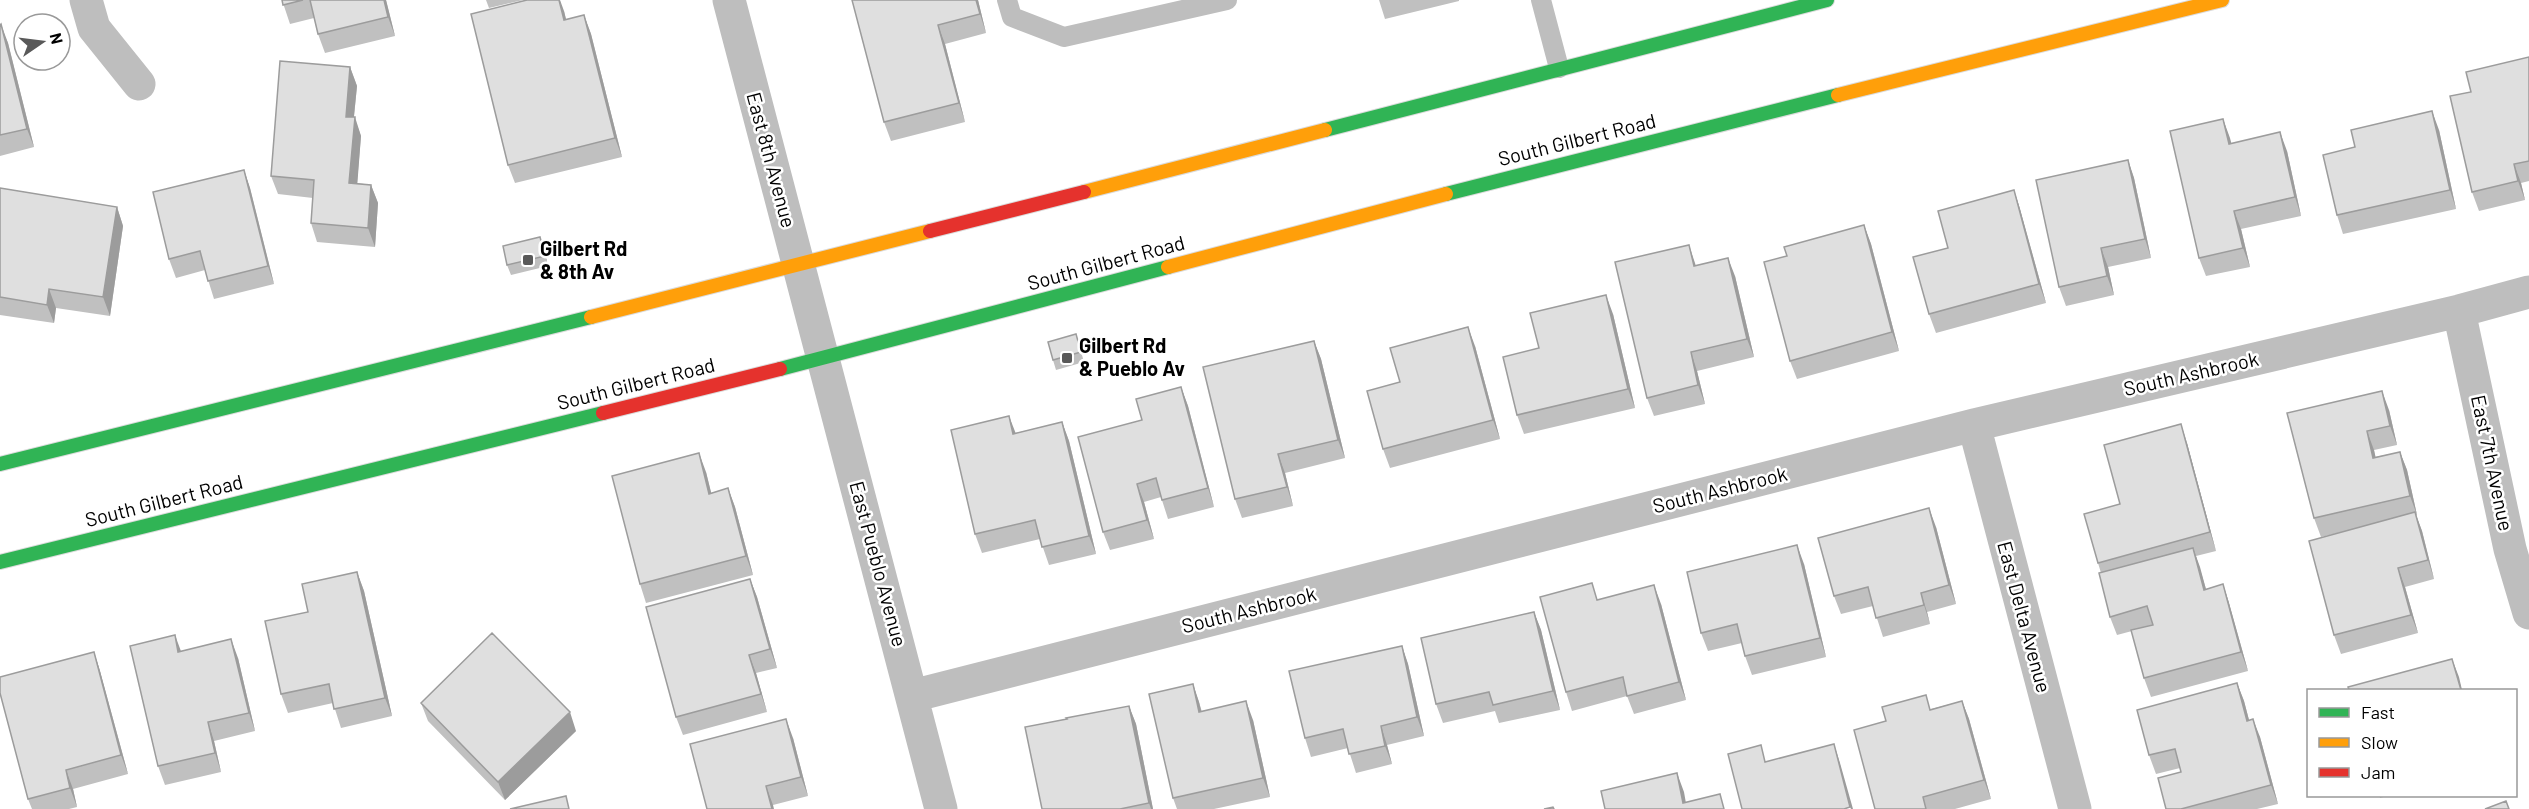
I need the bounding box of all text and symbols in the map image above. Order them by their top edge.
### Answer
north arrow [12,12,72,72]
text: N [47,31,68,46]
street label: East 8th Avenue [742,89,802,230]
street label: South Gilbert Road [1495,108,1658,170]
street label: South Gilbert Road [1024,229,1187,295]
place label: Gilbert Rd & 8th Av [540,236,627,283]
marker: Gilbert Rd & 8th Av [521,253,535,267]
place label: Gilbert Rd & Pueblo Av [1079,333,1185,380]
street label: South Ashbrook [2121,346,2261,400]
marker: Gilbert Rd & Pueblo Av [1060,351,1074,365]
street label: South Gilbert Road [554,352,717,414]
street label: East 7th Avenue [2467,393,2519,533]
street label: South Ashbrook [1650,461,1790,517]
street label: South Gilbert Road [82,469,245,531]
street label: East Pueblo Avenue [845,478,913,649]
street label: East Delta Avenue [1993,538,2057,695]
street label: South Ashbrook [1179,581,1319,637]
legend [2307,689,2517,797]
text: Fast [2361,701,2395,723]
text: Slow [2361,731,2398,753]
text: Jam [2361,761,2395,783]

